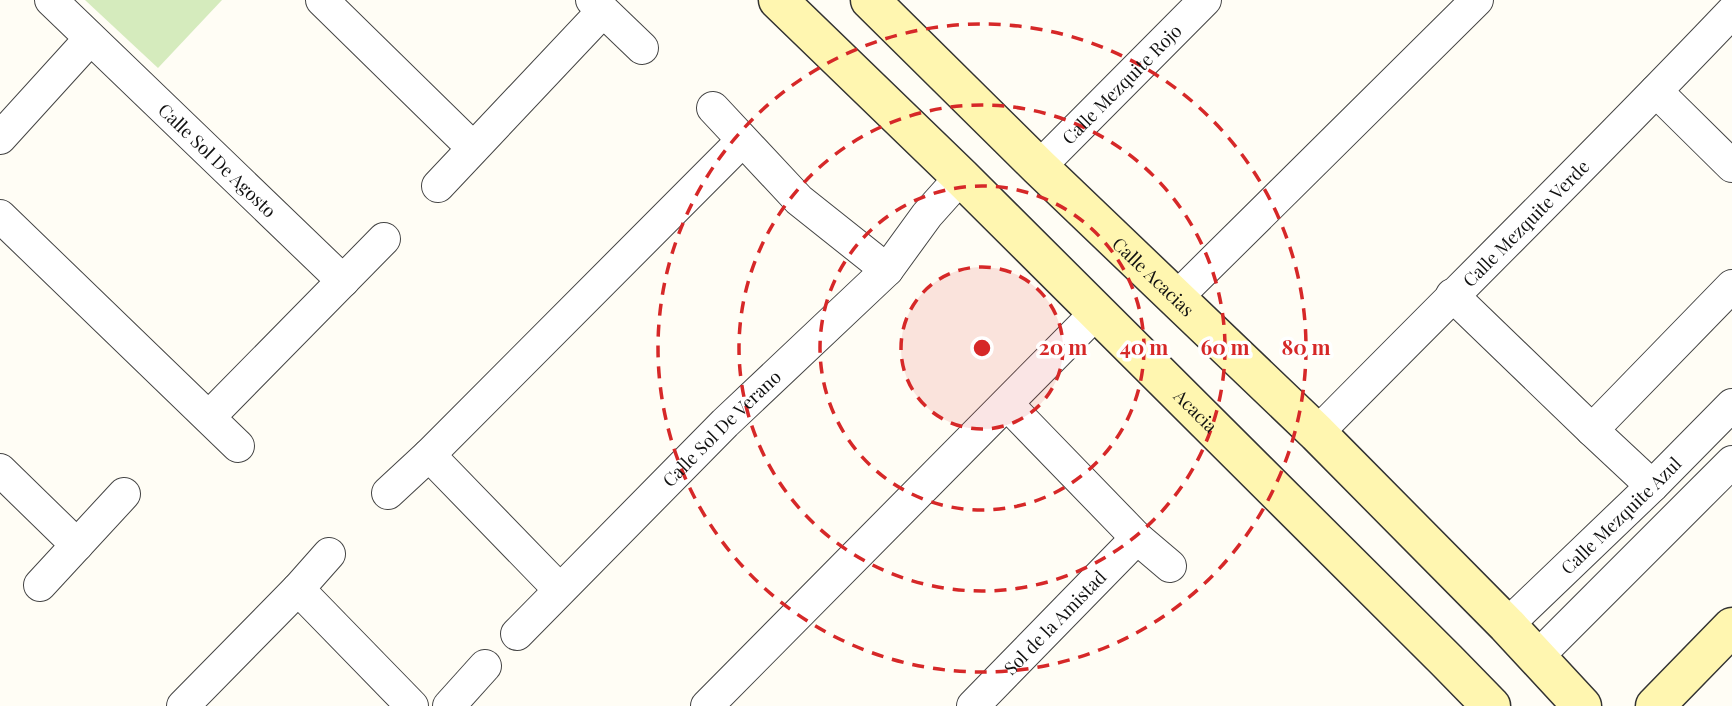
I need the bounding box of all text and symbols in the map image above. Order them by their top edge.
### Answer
street label: Calle Mezquite Rojo [1056,19,1187,149]
street label: Calle Sol De Agosto [153,98,282,223]
street label: Calle Mezquite Verde [1457,154,1594,292]
street label: Calle Acacias [1107,232,1200,321]
text: 20 m [1039,332,1087,360]
text: 40 m [1120,332,1168,360]
text: 60 m [1200,332,1250,360]
text: 80 m [1281,332,1331,360]
centre of rings [970,336,994,360]
street label: Calle Sol De Verano [657,365,786,492]
street label: Acacia [1168,383,1223,438]
street label: Calle Mezquite Azul [1555,452,1686,579]
street label: Sol de la Amistad [998,565,1111,680]

